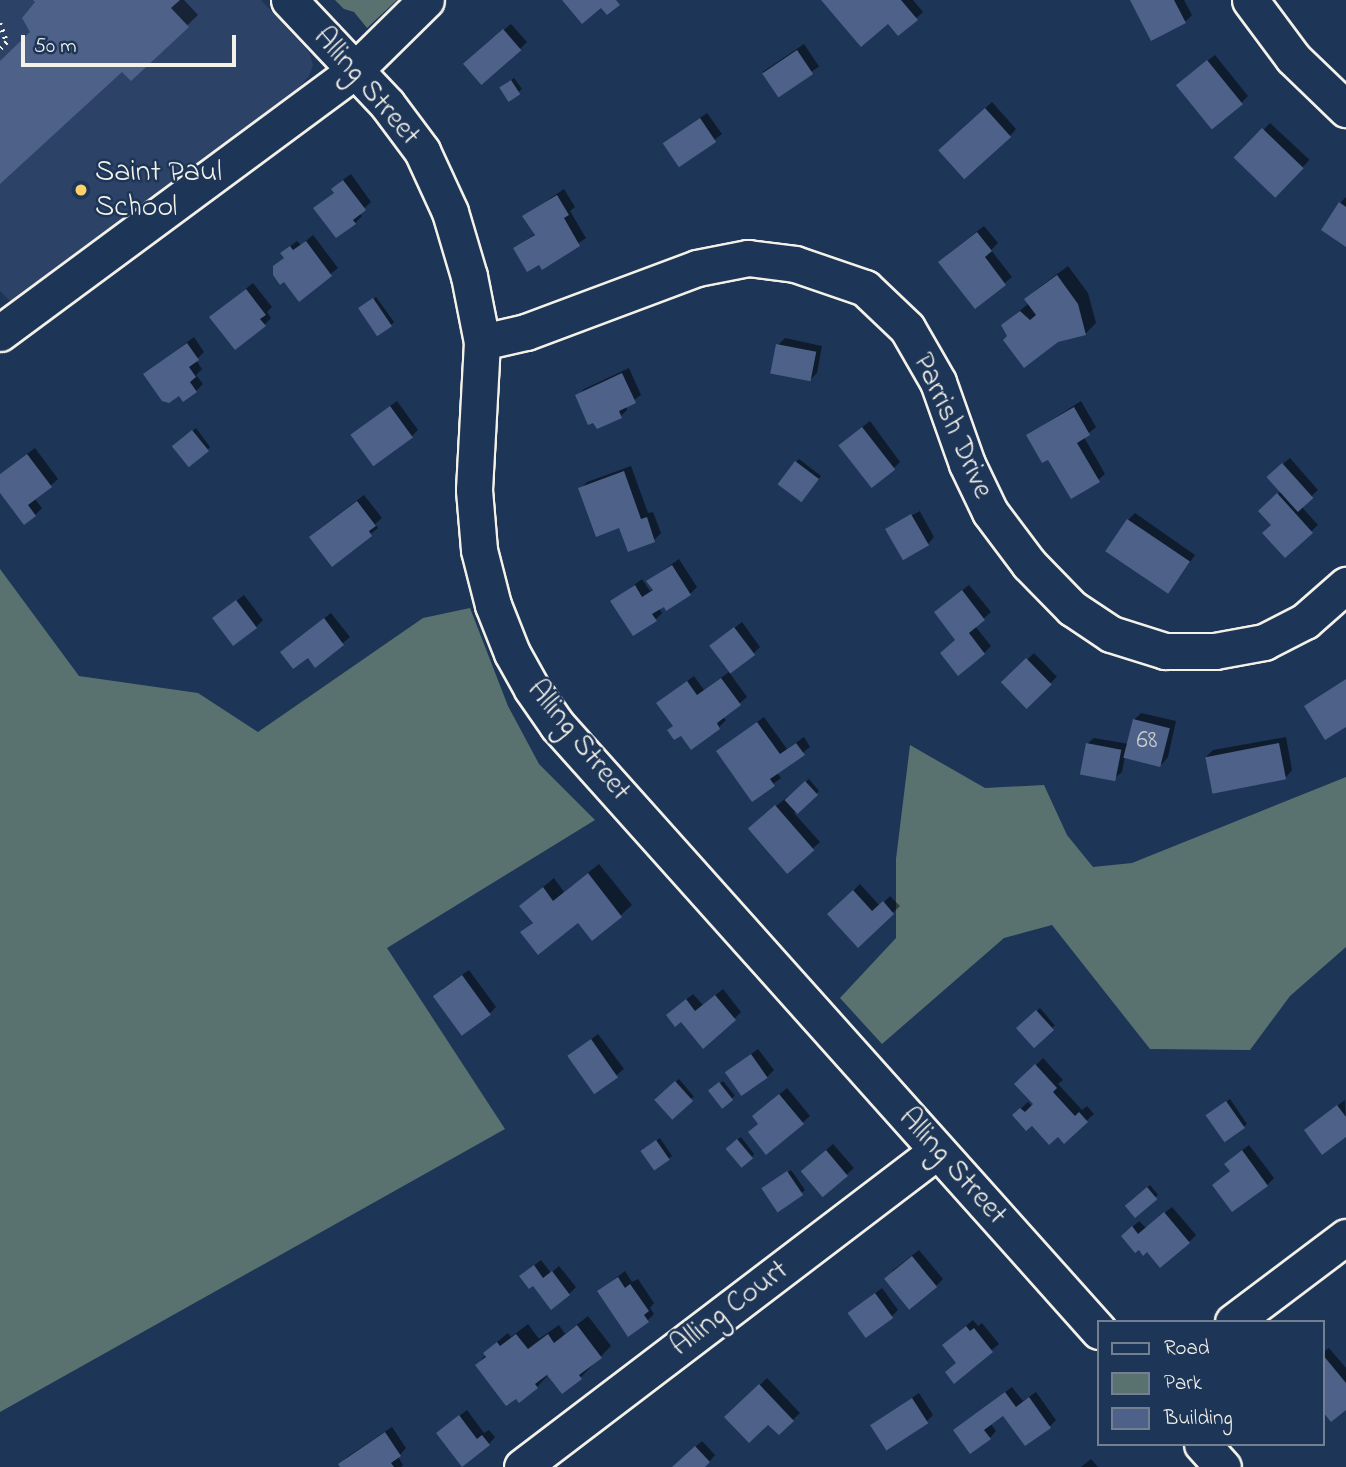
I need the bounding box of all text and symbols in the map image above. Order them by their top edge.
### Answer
street label: Alling Street [305,20,427,154]
scale bar [24,21,240,65]
text: 50 m [34,32,77,62]
place label: Saint Paul School [95,155,222,226]
marker: Saint Paul School [73,182,89,198]
street label: Parrish Drive [904,348,1000,504]
street label: Alling Street [518,673,638,809]
house number: 68 [1136,726,1158,758]
street label: Alling Street [890,1101,1014,1233]
street label: Alling Court [664,1253,796,1365]
legend [1098,1320,1325,1446]
text: Road [1164,1334,1210,1364]
text: Park [1164,1369,1202,1399]
text: Building [1164,1404,1233,1434]

